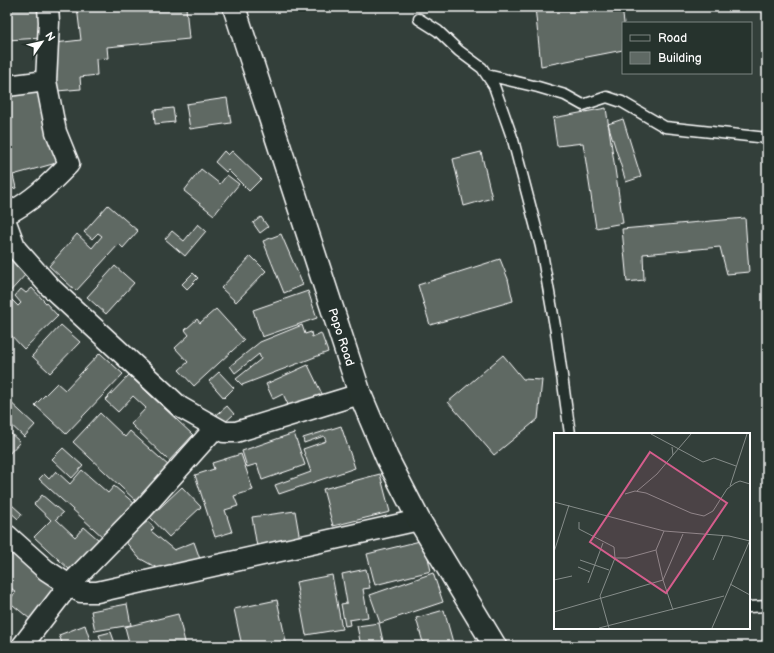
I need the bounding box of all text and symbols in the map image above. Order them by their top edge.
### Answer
north arrow [22,22,62,62]
legend [622,22,752,74]
text: N [42,30,58,44]
text: Road [658,31,687,46]
text: Building [658,51,702,66]
street label: Popo Road [325,306,358,368]
inset map [554,433,750,629]

